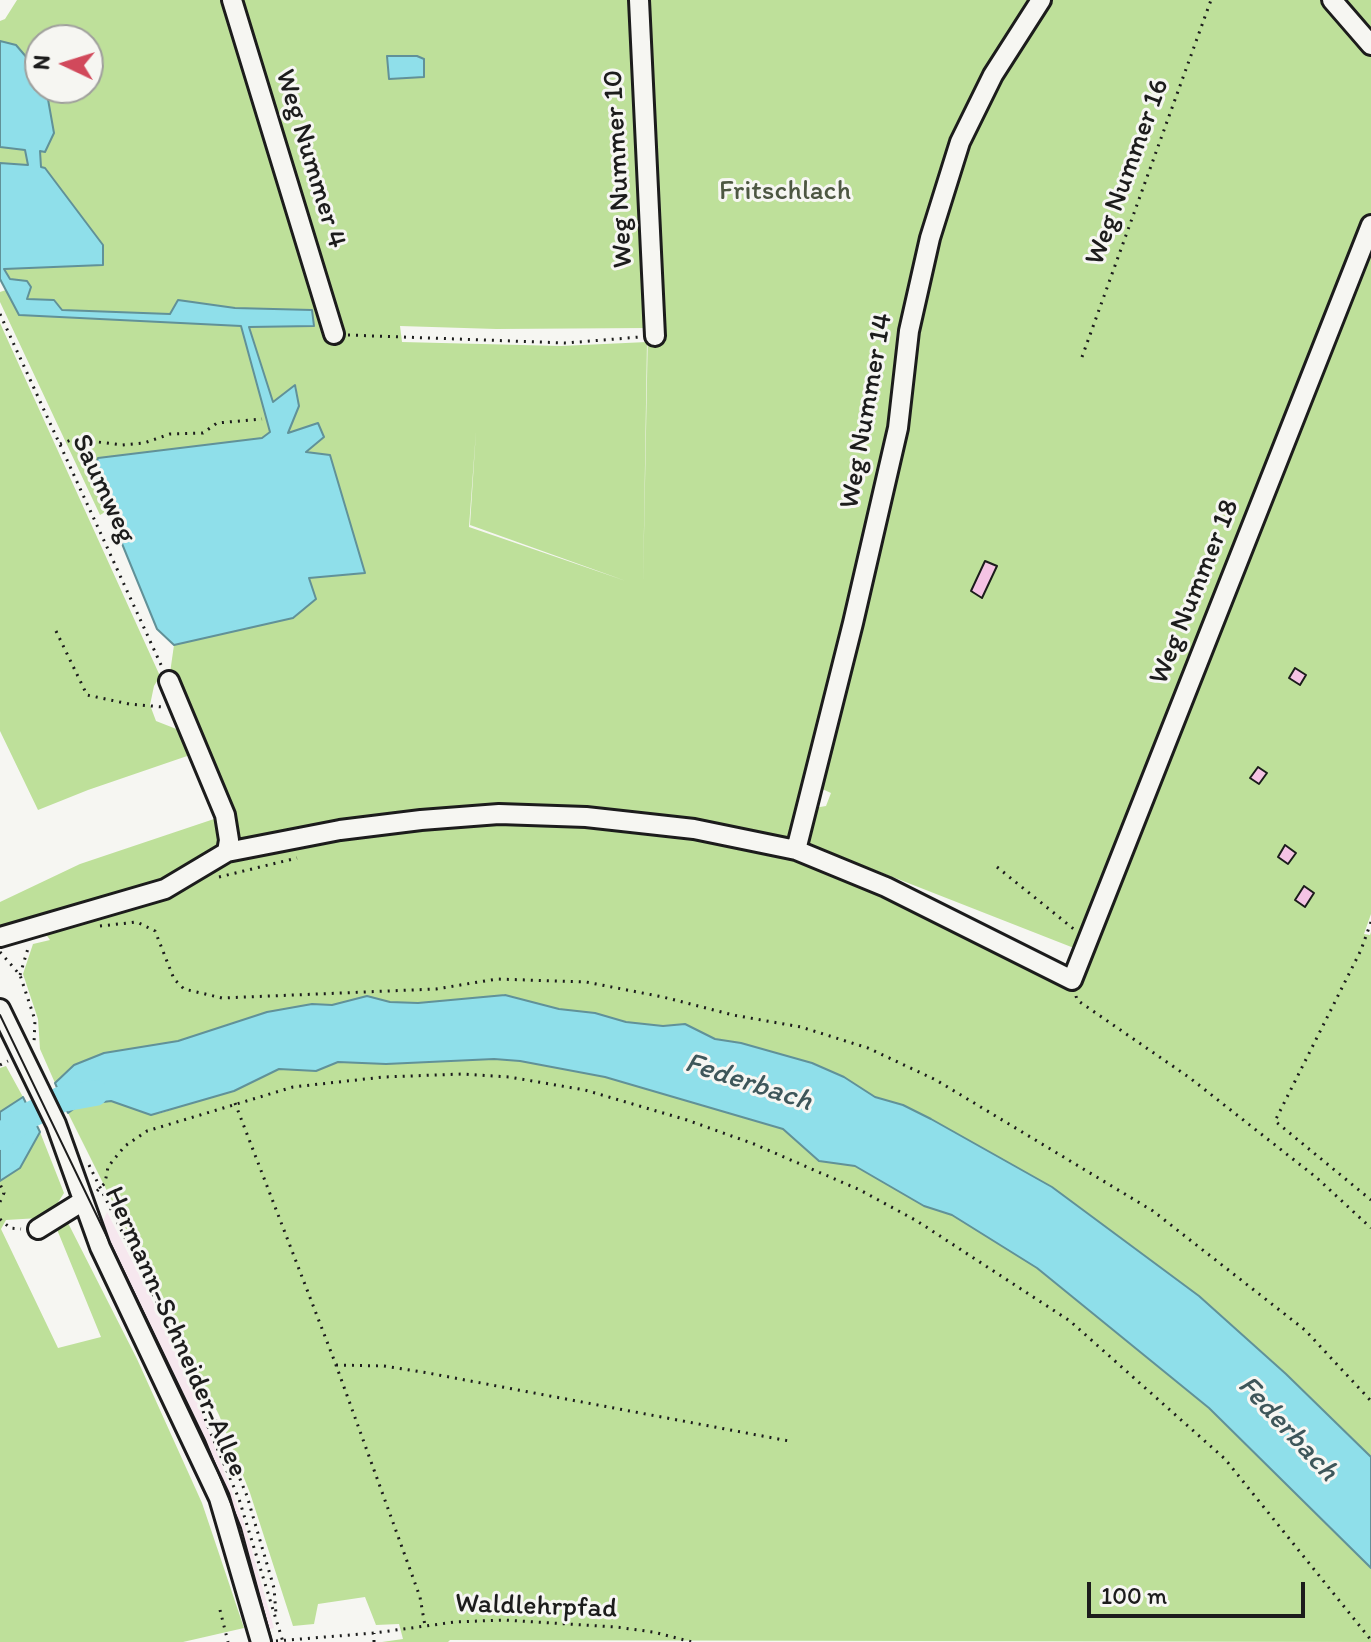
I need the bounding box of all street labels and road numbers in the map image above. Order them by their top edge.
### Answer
street label: Weg Nummer 4 [267,66,353,252]
street label: Weg Nummer 10 [597,69,641,269]
street label: Weg Nummer 16 [1079,74,1177,270]
street label: Weg Nummer 14 [833,311,901,511]
street label: Saumweg [63,429,143,549]
street label: Weg Nummer 18 [1143,495,1247,689]
street label: Hermann-Schneider-Allee [96,1182,254,1482]
street label: Waldlehrpfad [454,1587,618,1627]

